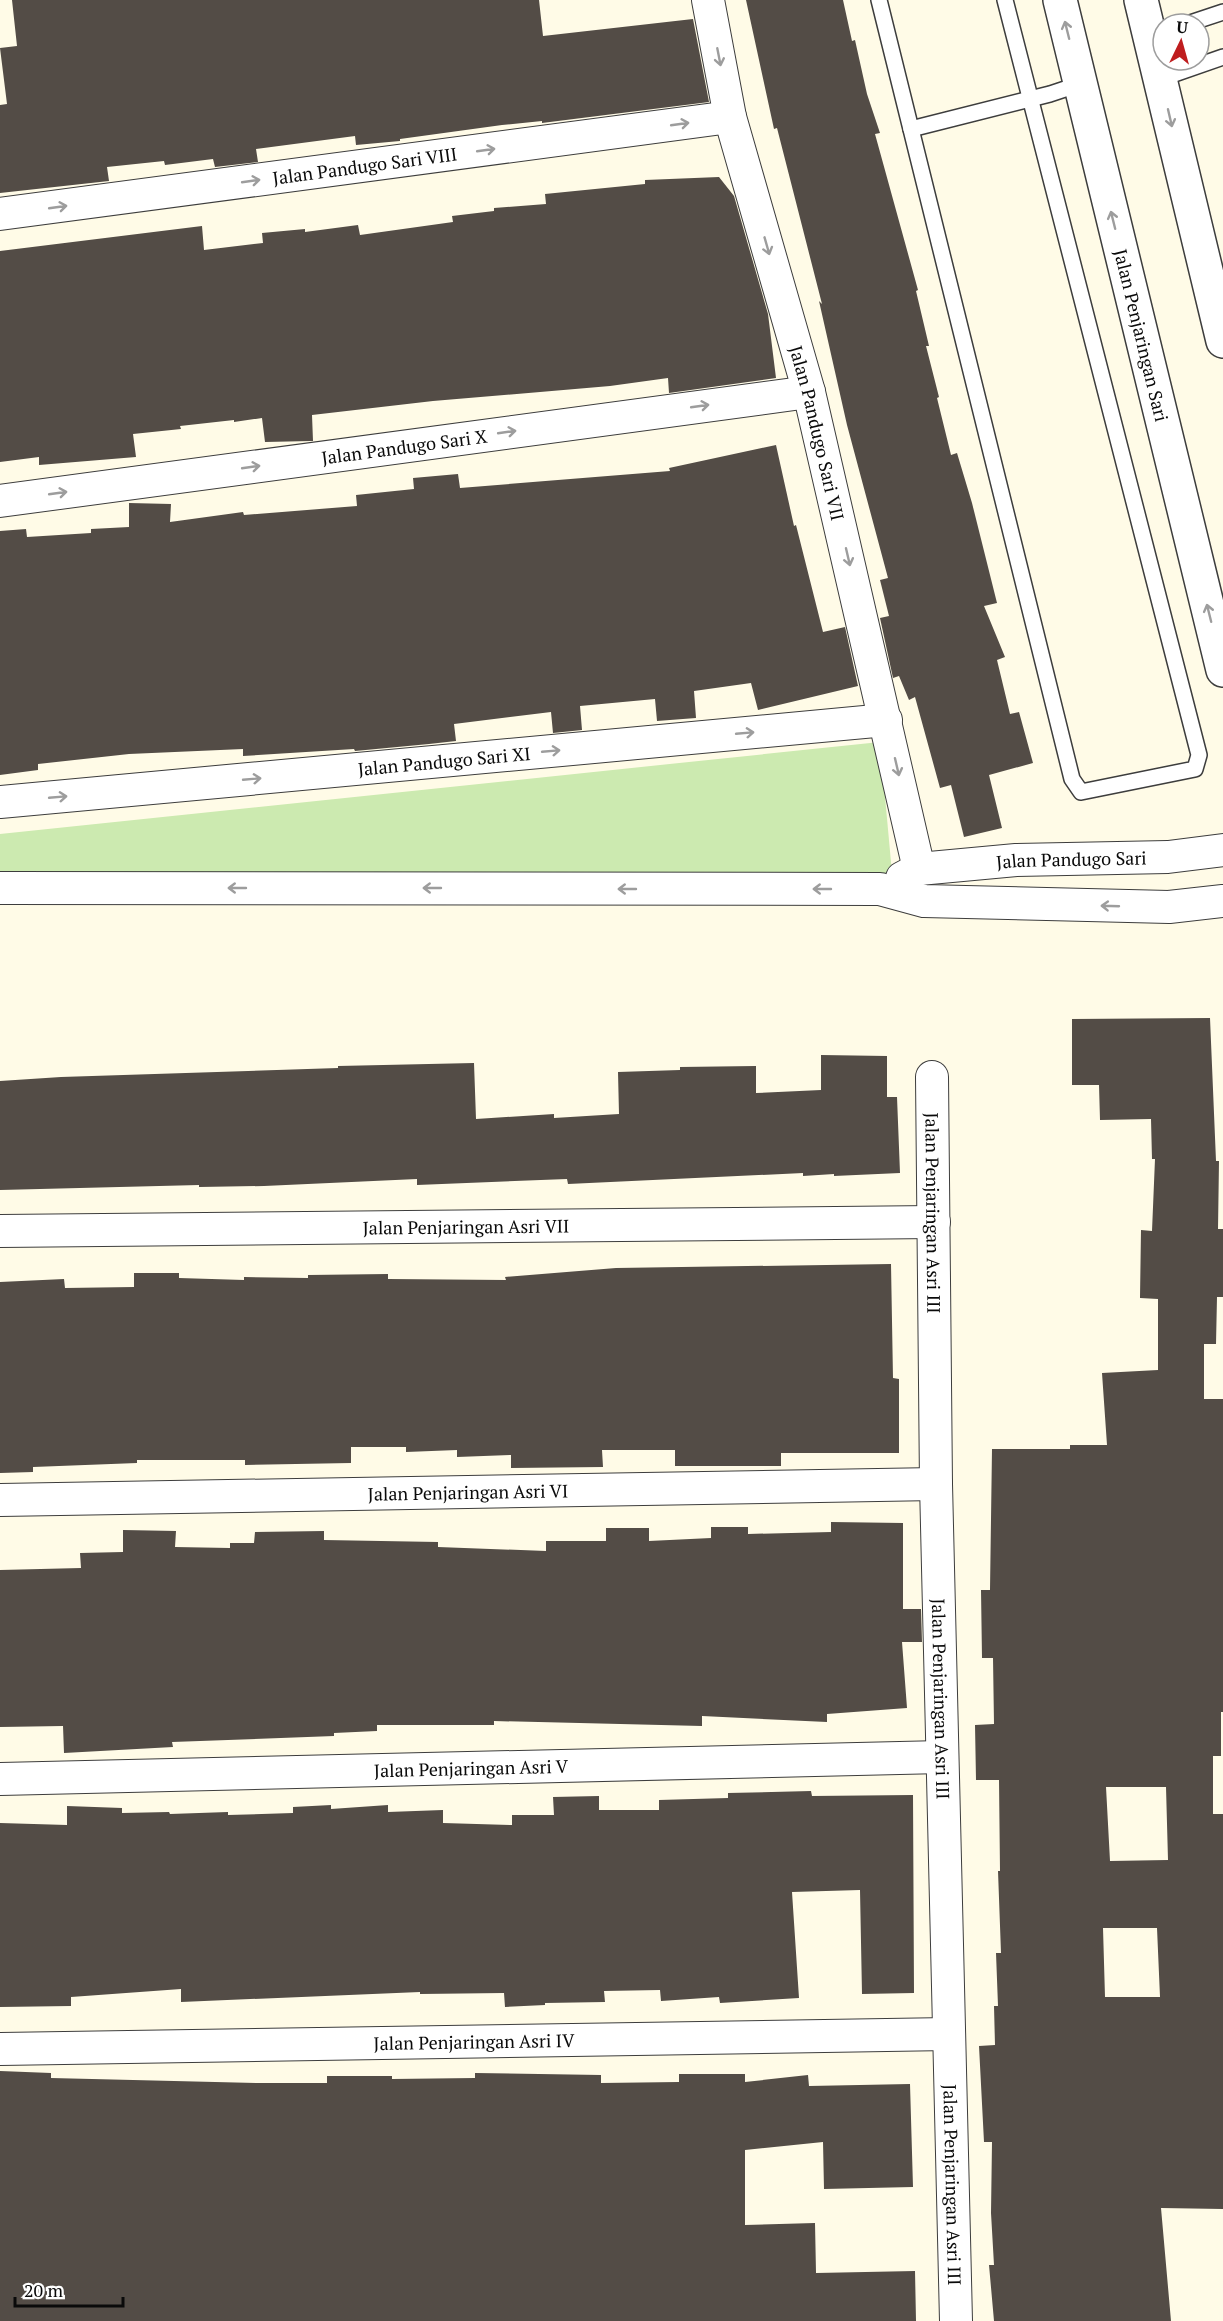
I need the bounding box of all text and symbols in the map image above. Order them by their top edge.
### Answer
north arrow [1151,12,1211,72]
text: U [1176,16,1190,39]
one-way arrow [1061,21,1073,40]
one-way arrow [714,47,725,67]
one-way arrow [1164,108,1176,127]
one-way arrow [669,118,689,129]
street label: Jalan Pandugo Sari VIII [271,141,458,190]
one-way arrow [476,144,496,155]
one-way arrow [241,175,261,186]
one-way arrow [48,201,67,212]
one-way arrow [1107,211,1119,230]
one-way arrow [762,236,773,255]
street label: Jalan Penjaringan Sari [1109,246,1174,424]
street label: Jalan Pandugo Sari VII [784,343,850,523]
one-way arrow [690,401,710,412]
street label: Jalan Pandugo Sari X [320,423,489,470]
one-way arrow [497,427,516,438]
one-way arrow [241,461,261,472]
one-way arrow [48,487,67,498]
one-way arrow [842,547,854,566]
one-way arrow [1203,604,1215,623]
one-way arrow [735,727,755,738]
street label: Jalan Pandugo Sari XI [357,741,532,781]
one-way arrow [541,745,561,756]
one-way arrow [891,757,903,776]
one-way arrow [242,773,262,784]
one-way arrow [48,791,68,802]
street label: Jalan Pandugo Sari [995,845,1147,874]
one-way arrow [227,882,247,894]
one-way arrow [422,882,442,894]
one-way arrow [617,883,637,895]
one-way arrow [812,883,832,895]
one-way arrow [1101,900,1121,911]
street label: Jalan Penjaringan Asri III [920,1112,946,1314]
street label: Jalan Penjaringan Asri VII [363,1214,569,1240]
street label: Jalan Penjaringan Asri VI [368,1478,568,1506]
street label: Jalan Penjaringan Asri III [927,1598,956,1800]
street label: Jalan Penjaringan Asri V [374,1754,569,1782]
street label: Jalan Penjaringan Asri IV [373,2028,575,2055]
street label: Jalan Penjaringan Asri III [938,2084,967,2286]
scale bar [15,2270,123,2308]
text: 20 m [24,2278,64,2302]

